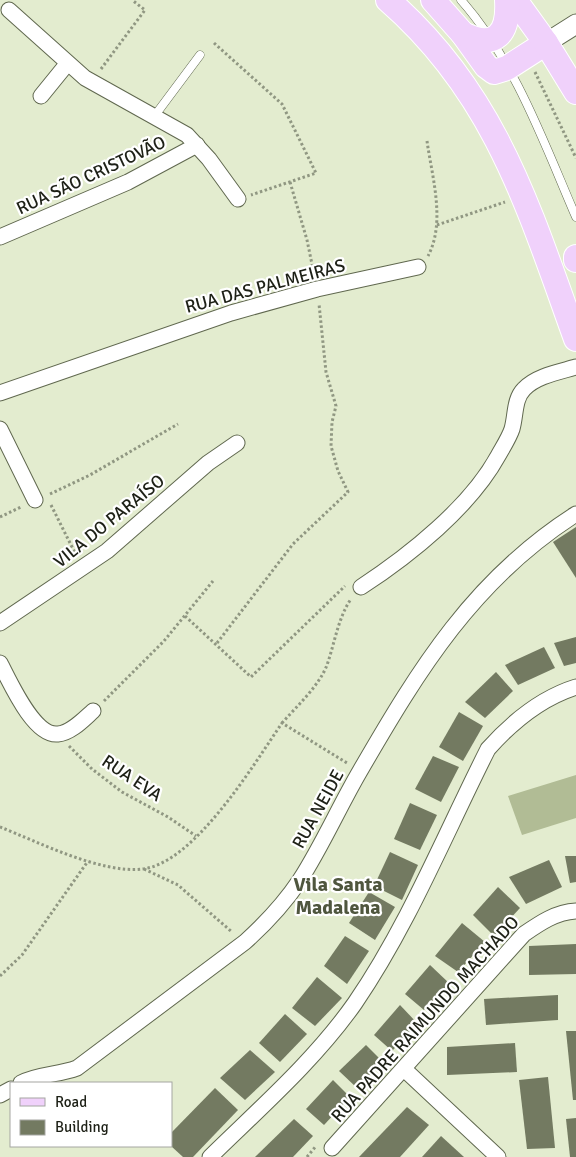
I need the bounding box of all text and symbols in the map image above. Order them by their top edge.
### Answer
street label: RUA SÃO CRISTOVÃO [13,131,169,219]
street label: RUA DAS PALMEIRAS [183,254,347,318]
street label: VILA DO PARAÍSO [49,470,169,572]
street label: RUA EVA [98,750,166,806]
street label: RUA NEIDE [287,766,349,852]
district label: Vila Santa Madalena [293,872,383,920]
street label: RUA PADRE RAIMUNDO MACHADO [326,911,524,1127]
legend [10,1082,172,1147]
text: Road [55,1093,87,1111]
text: Building [55,1118,109,1136]

